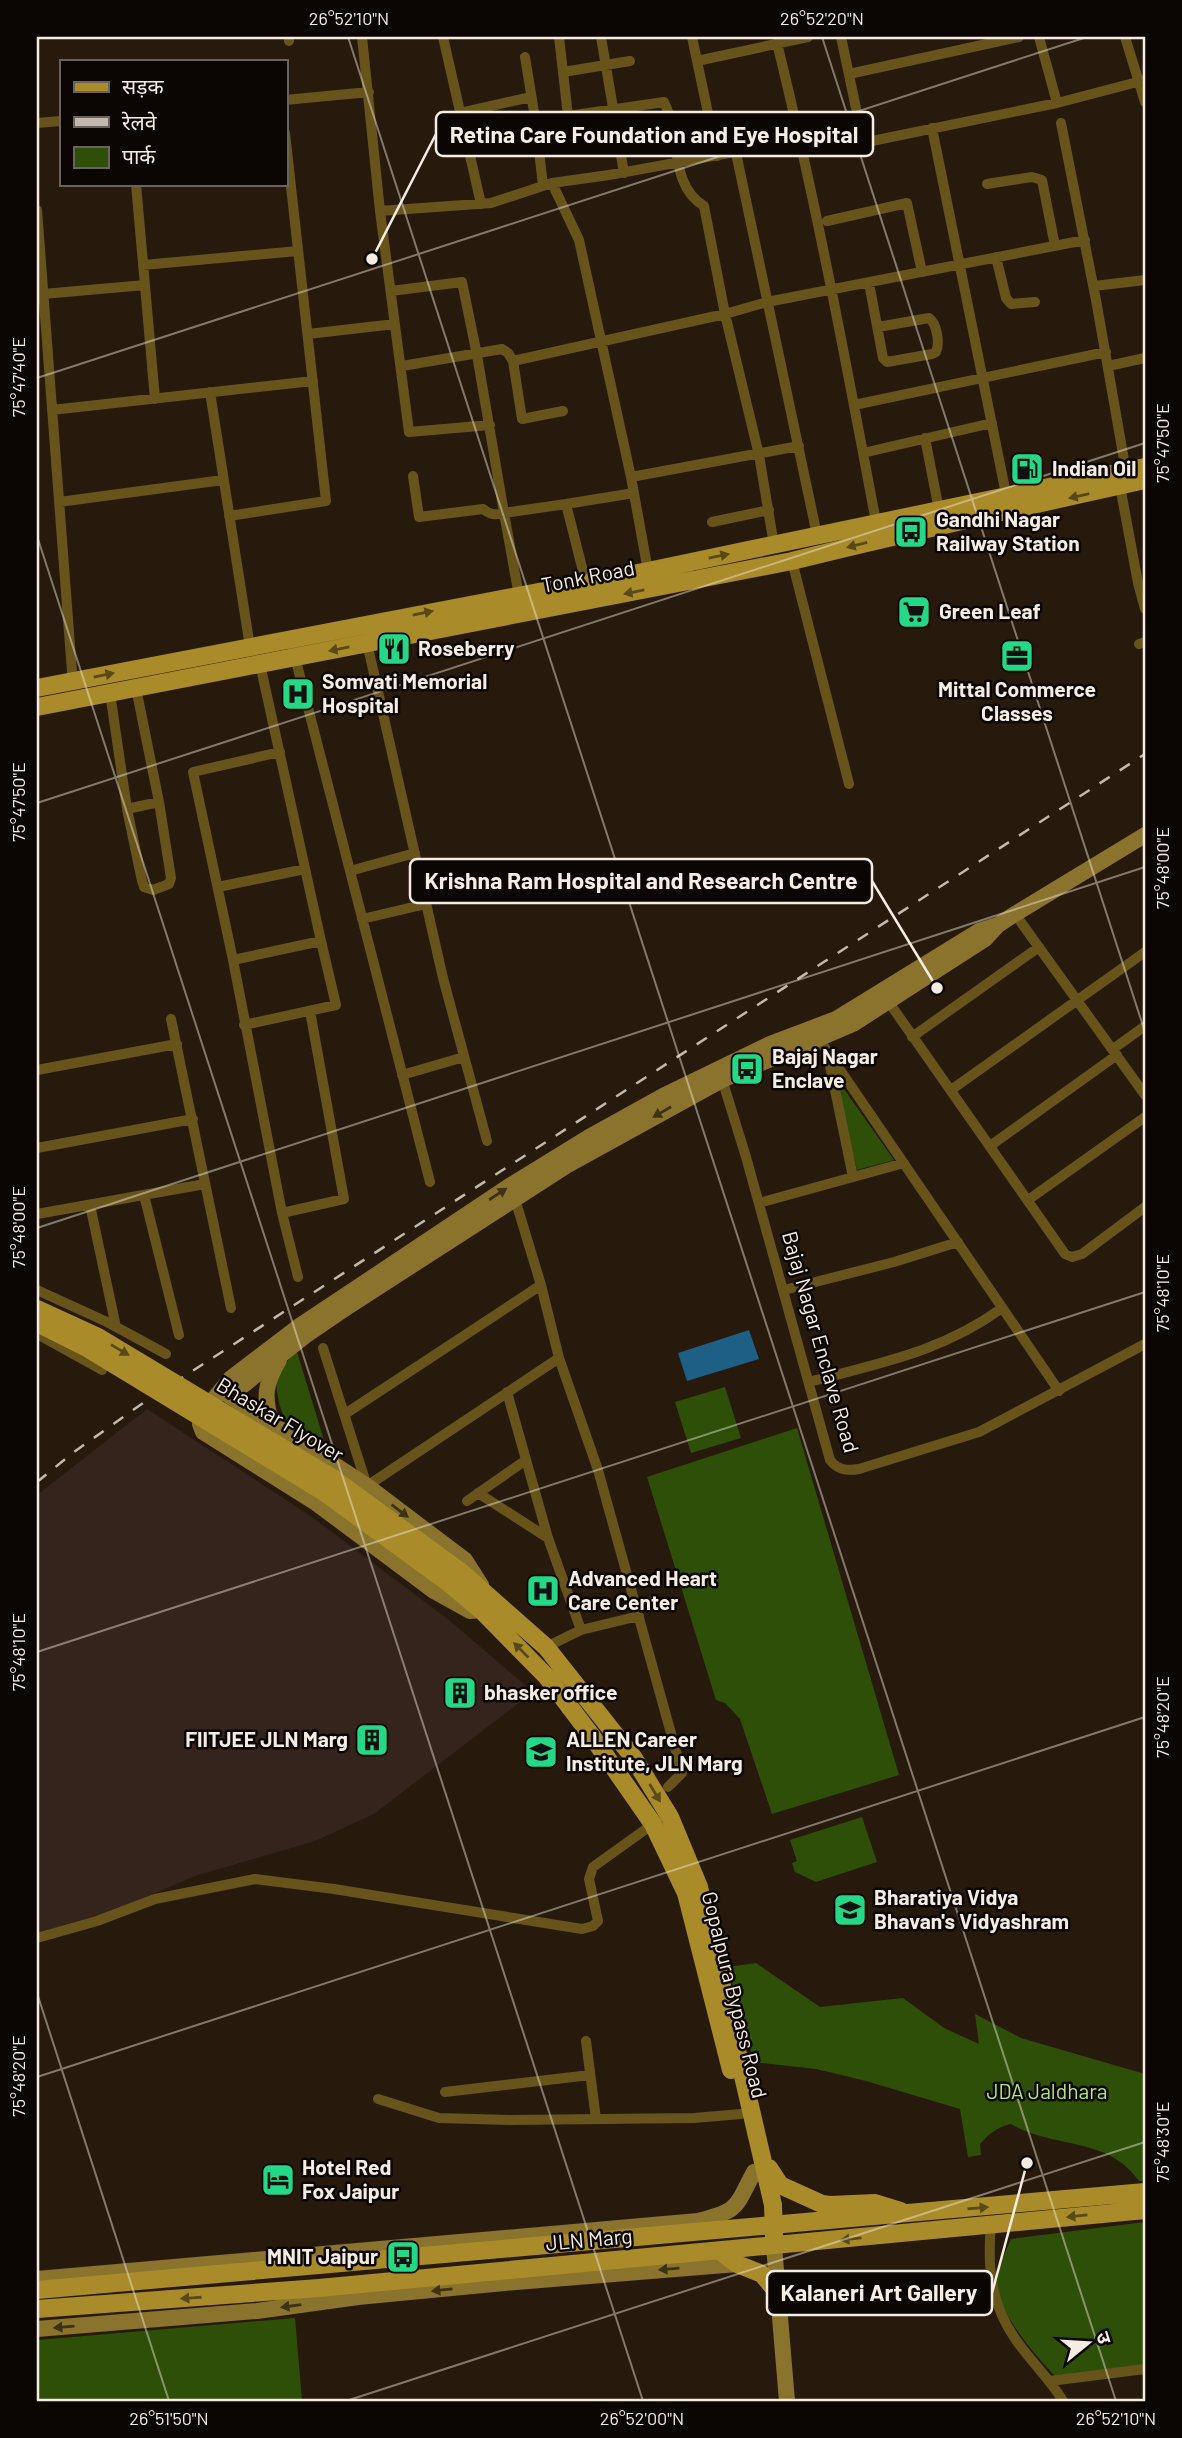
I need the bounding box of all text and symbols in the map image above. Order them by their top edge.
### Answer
text: 26°52'10"N [309,7,389,29]
text: 26°52'20"N [780,7,864,29]
legend [60,60,287,186]
text: सड़क [122,73,164,98]
text: रेलवे [121,109,157,134]
callout: Retina Care Foundation and Eye Hospital [436,112,873,156]
text: Retina Care Foundation and Eye Hospital [450,120,858,148]
text: पार्क [122,143,156,168]
text: 75°47'40"E [7,337,29,417]
text: 75°47'50"E [1151,403,1173,483]
fuel station icon: Indian Oil [1008,450,1046,488]
place label: Indian Oil [1052,455,1136,480]
one-way arrow [1068,491,1090,502]
place label: Gandhi Nagar Railway Station [936,506,1080,555]
bus stop icon: Gandhi Nagar Railway Station [892,513,930,551]
one-way arrow [846,540,868,551]
one-way arrow [708,551,730,562]
street label: Tonk Road [539,554,636,597]
one-way arrow [623,586,645,597]
supermarket icon: Green Leaf [895,593,933,631]
place label: Green Leaf [939,598,1041,623]
one-way arrow [412,608,434,619]
restaurant icon: Roseberry [375,630,413,668]
place label: Roseberry [418,635,515,660]
office icon: Mittal Commerce Classes [998,637,1036,675]
one-way arrow [328,643,350,654]
place label: Somvati Memorial Hospital [322,668,487,717]
one-way arrow [93,669,115,680]
hospital icon: Somvati Memorial Hospital [279,675,317,713]
place label: Mittal Commerce Classes [938,676,1096,725]
text: 75°47'50"E [7,762,29,842]
text: 75°48'00"E [1151,827,1173,909]
callout: Krishna Ram Hospital and Research Centre [410,859,872,903]
text: Krishna Ram Hospital and Research Centre [424,866,858,894]
place label: Bajaj Nagar Enclave [772,1043,878,1092]
bus stop icon: Bajaj Nagar Enclave [728,1050,766,1088]
one-way arrow [652,1106,672,1118]
text: 75°48'00"E [7,1186,29,1268]
one-way arrow [488,1188,507,1201]
street label: Bajaj Nagar Enclave Road [778,1228,865,1455]
text: 75°48'10"E [1151,1254,1173,1332]
one-way arrow [110,1344,129,1357]
street label: Bhaskar Flyover [213,1371,349,1467]
one-way arrow [391,1503,409,1518]
place label: Advanced Heart Care Center [568,1565,717,1614]
hospital icon: Advanced Heart Care Center [524,1572,562,1610]
text: 75°48'10"E [7,1613,29,1691]
one-way arrow [512,1642,529,1659]
building icon: bhasker office [441,1674,479,1712]
text: 75°48'20"E [1151,1676,1173,1758]
place label: bhasker office [484,1679,617,1704]
building icon: FIITJEE JLN Marg [353,1721,391,1759]
place label: FIITJEE JLN Marg [185,1726,348,1751]
place label: ALLEN Career Institute, JLN Marg [566,1726,743,1775]
school or university icon: ALLEN Career Institute, JLN Marg [522,1733,560,1771]
one-way arrow [649,1783,662,1803]
place label: Bharatiya Vidya Bhavan's Vidyashram [874,1884,1069,1933]
street label: Gopalpura Bypass Road [698,1889,773,2101]
school or university icon: Bharatiya Vidya Bhavan's Vidyashram [831,1891,869,1929]
text: 75°48'20"E [7,2035,29,2117]
park label: JDA Jaldhara [986,2078,1108,2103]
text: 75°48'30"E [1151,2101,1173,2183]
place label: Hotel Red Fox Jaipur [302,2154,399,2203]
hotel icon: Hotel Red Fox Jaipur [259,2161,297,2199]
one-way arrow [967,2202,989,2213]
one-way arrow [1066,2211,1088,2222]
street label: JLN Marg [545,2222,633,2255]
one-way arrow [840,2234,862,2245]
bus stop icon: MNIT Jaipur [384,2238,422,2276]
place label: MNIT Jaipur [267,2243,378,2268]
one-way arrow [658,2264,680,2275]
callout: Kalaneri Art Gallery [767,2271,992,2315]
text: Kalaneri Art Gallery [781,2278,978,2306]
one-way arrow [431,2284,453,2295]
one-way arrow [179,2292,201,2303]
one-way arrow [280,2301,302,2312]
north arrow [1052,2308,1122,2378]
one-way arrow [53,2322,75,2333]
text: उ [1092,2329,1118,2347]
text: 26°51'50"N [129,2407,209,2429]
text: 26°52'00"N [600,2407,684,2429]
text: 26°52'10"N [1076,2407,1156,2429]

